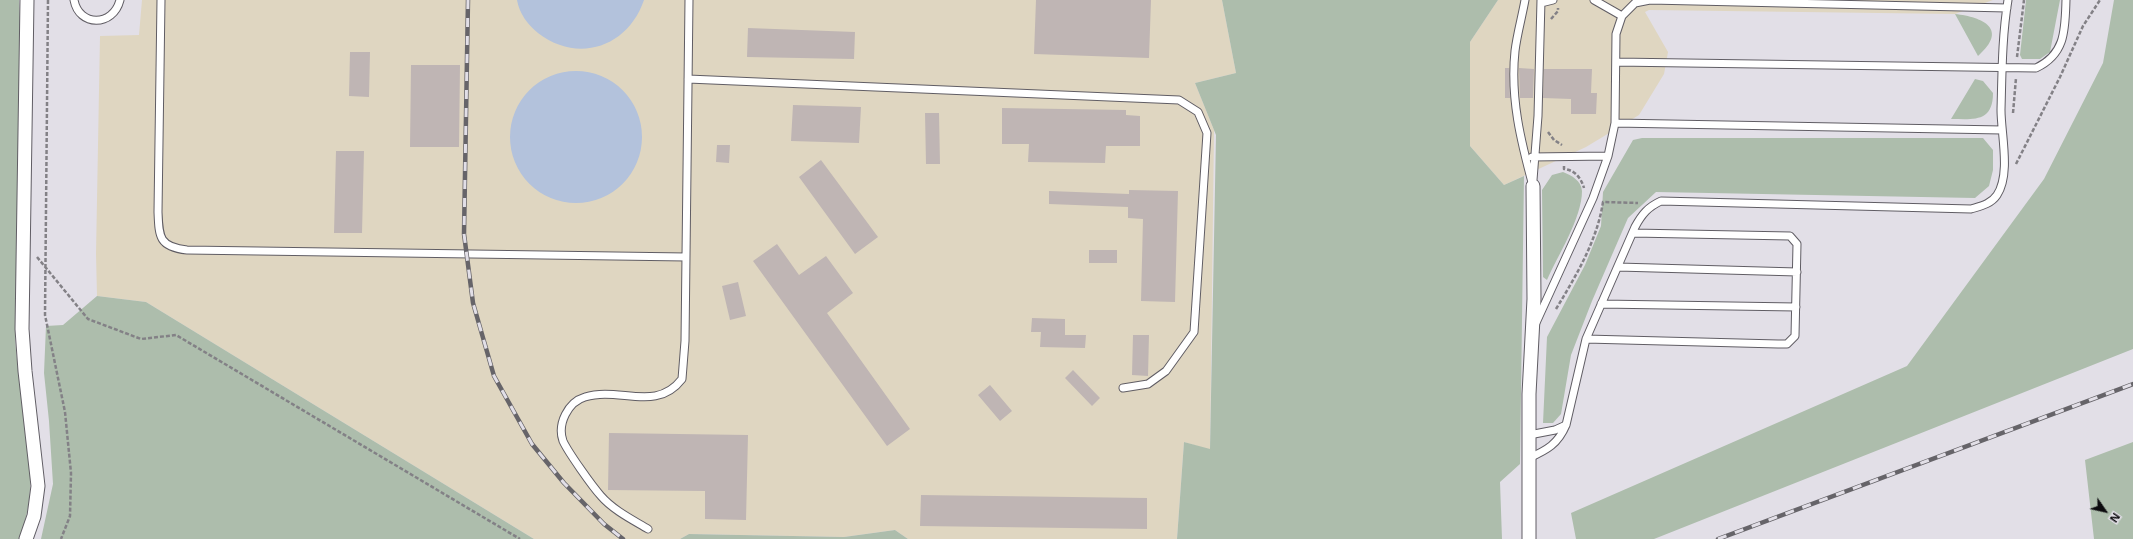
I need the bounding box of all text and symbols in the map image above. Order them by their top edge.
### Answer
north arrow [2085,491,2125,531]
text: N [2107,510,2124,526]

